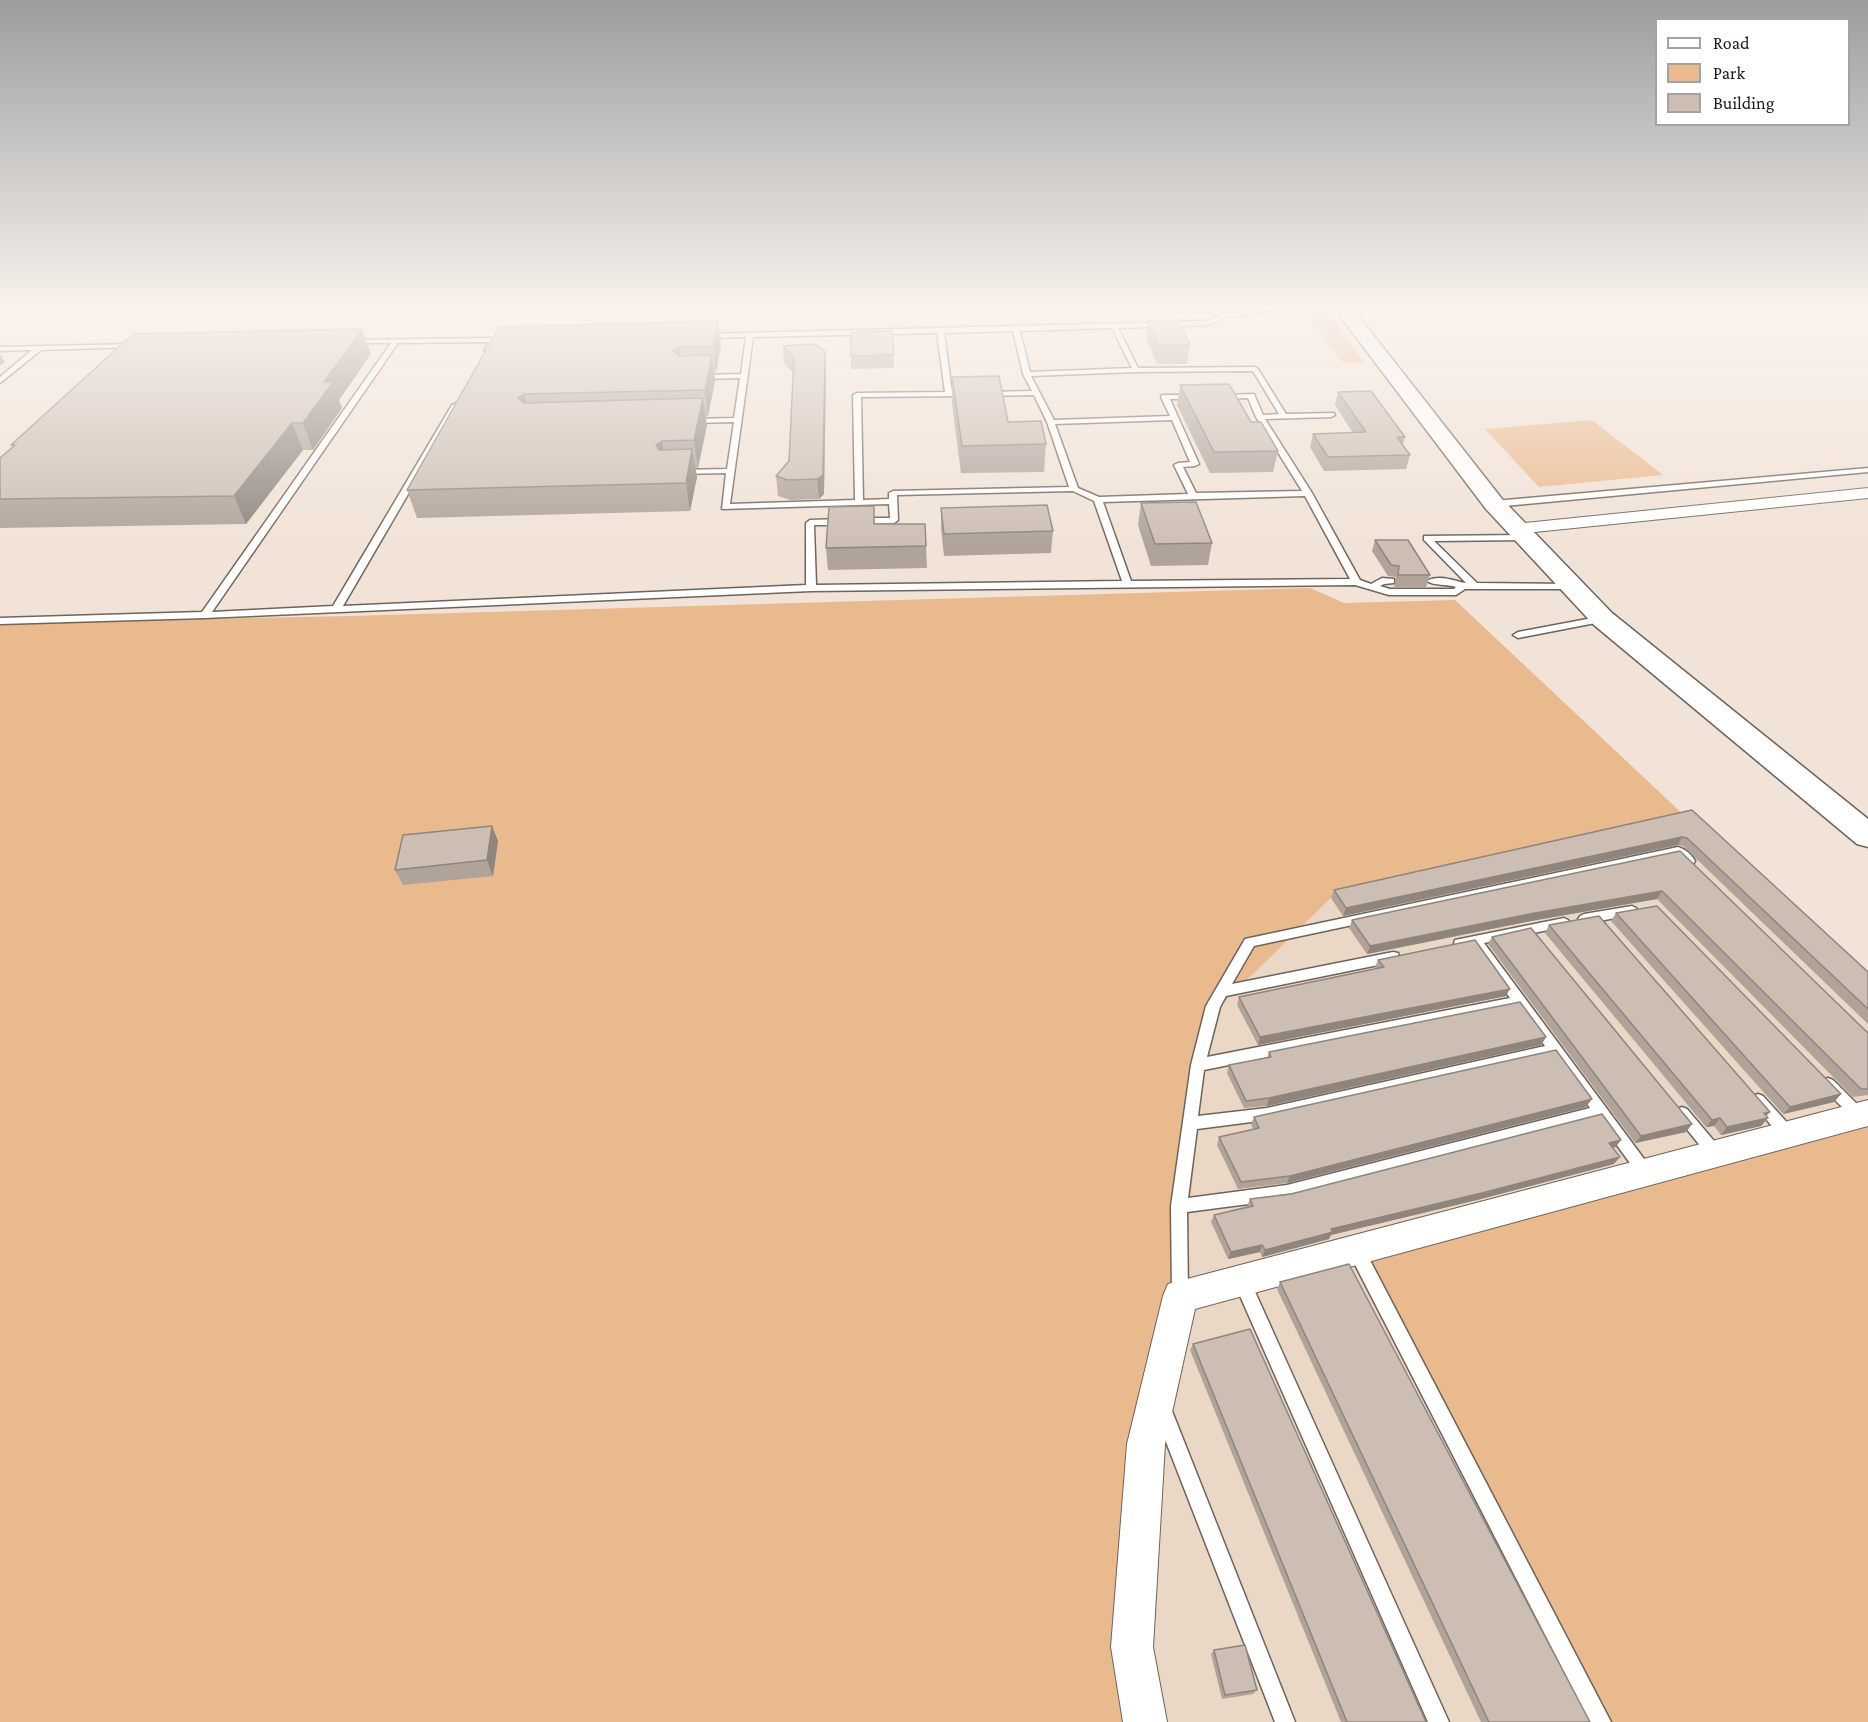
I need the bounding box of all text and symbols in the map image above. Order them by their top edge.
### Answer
legend [1655,18,1850,126]
text: Road [1713,33,1750,53]
text: Park [1713,63,1745,83]
text: Building [1713,93,1774,113]

